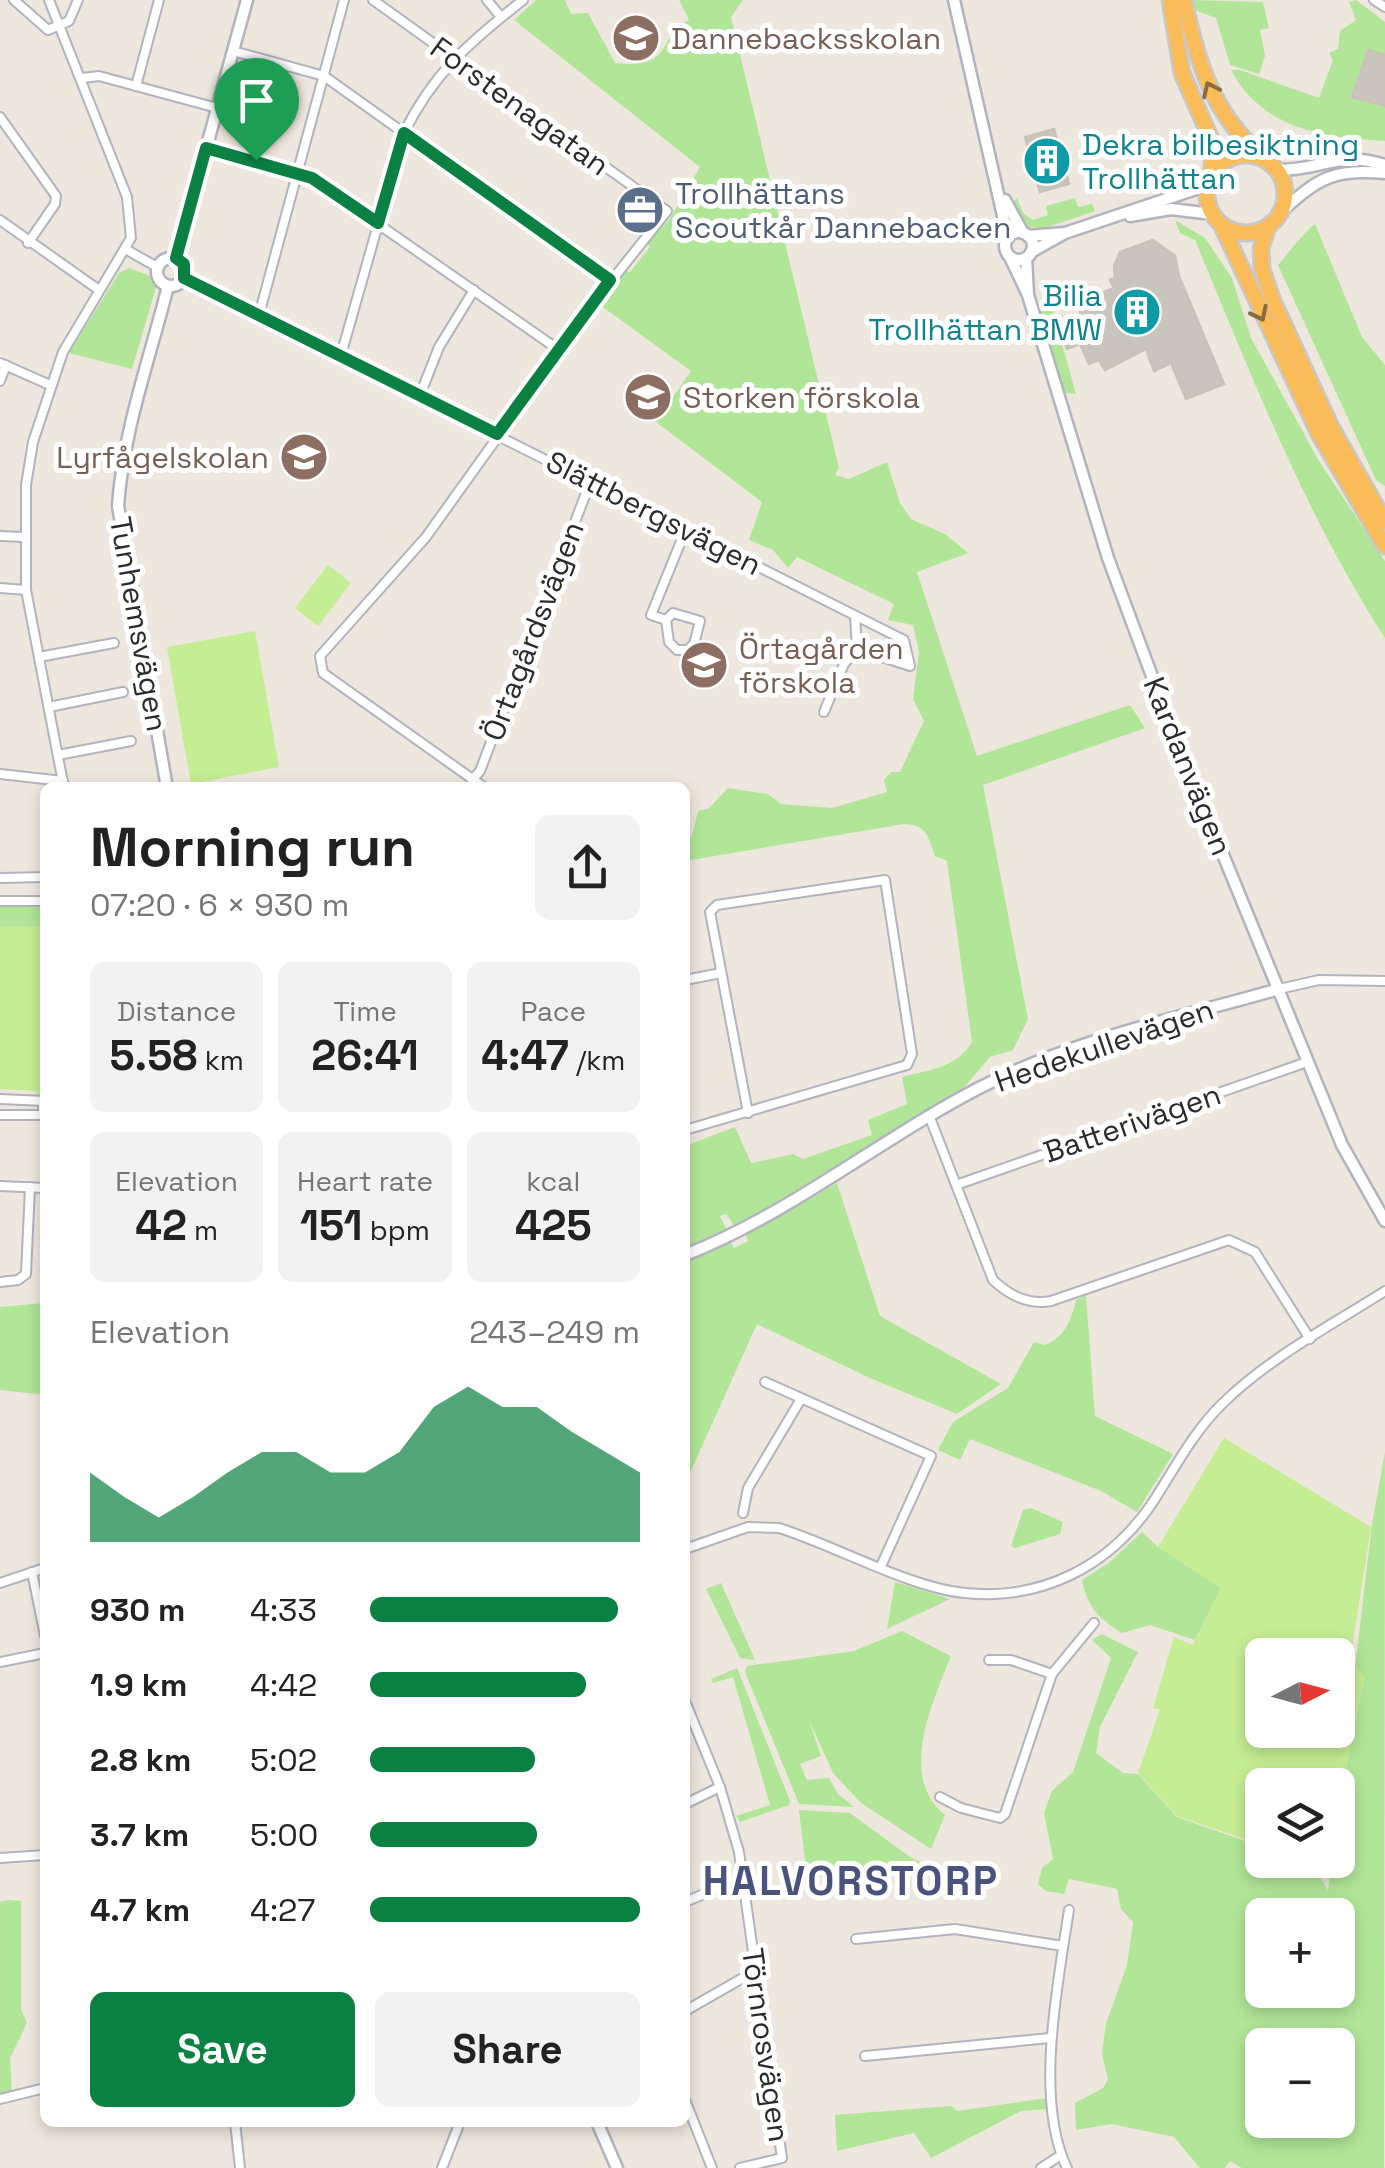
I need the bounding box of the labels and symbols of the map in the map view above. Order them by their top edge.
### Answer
school or university icon: Dannebacksskolan [610,12,662,64]
place label: Dannebacksskolan [671,19,941,58]
street label: Forstenagatan [423,28,617,184]
pin [214,58,299,161]
one-way arrow [1202,81,1222,99]
place label: Dekra bilbesiktning Trollhättan [1082,125,1359,198]
building icon: Dekra bilbesiktning Trollhättan [1021,135,1073,187]
place label: Trollhättans Scoutkår Dannebacken [675,174,1011,247]
office icon: Trollhättans Scoutkår Dannebacken [614,184,666,236]
place label: Bilia Trollhättan BMW [868,276,1102,349]
building icon: Bilia Trollhättan BMW [1111,286,1163,338]
one-way arrow [1248,303,1267,321]
school or university icon: Storken förskola [622,371,674,423]
place label: Storken förskola [683,378,920,417]
school or university icon: Lyrfågelskolan [278,431,330,483]
place label: Lyrfågelskolan [56,438,269,477]
street label: Slättbergsvägen [540,442,768,584]
street label: Tunhemsvägen [101,514,177,734]
street label: Örtagårdsvägen [473,516,593,746]
place label: Örtagården förskola [739,629,904,702]
school or university icon: Örtagården förskola [678,639,730,691]
street label: Kardanvägen [1135,671,1241,861]
street label: Hedekullevägen [989,989,1219,1101]
street label: Batterivägen [1038,1074,1226,1172]
north arrow [1245,1638,1355,1748]
district label: HALVORSTORP [703,1856,999,1907]
street label: Törnrosvägen [733,1946,799,2144]

